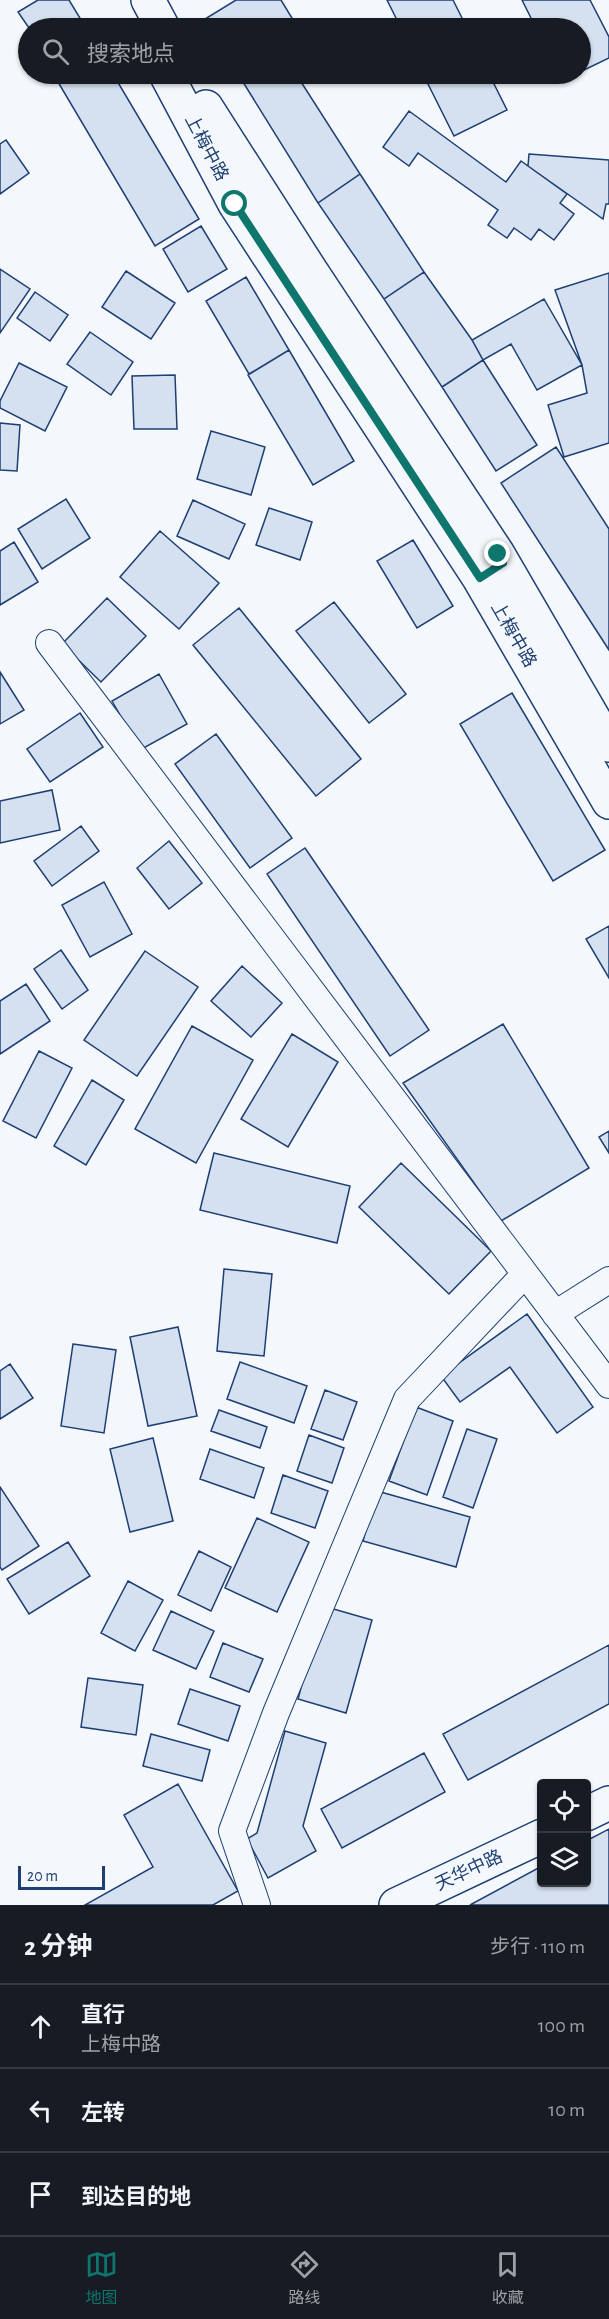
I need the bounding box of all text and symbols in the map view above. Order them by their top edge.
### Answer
search box [18,18,591,84]
icon: search [39,35,72,68]
text: 搜索地点 [87,43,175,65]
street label: 上梅中路 [181,111,233,184]
route start [221,190,247,216]
route end [484,540,510,566]
street label: 上梅中路 [487,598,541,671]
map controls [537,1779,591,1887]
button: locate [537,1779,591,1833]
button: layers [537,1833,591,1887]
street label: 天华中路 [432,1846,505,1894]
scale bar [18,1863,105,1890]
text: 20 m [27,1868,58,1884]
text: 2 分钟 [24,1934,92,1960]
text: 步行 · 110 m [490,1937,585,1957]
text: 直行 [81,2004,125,2026]
icon: ahead [24,2010,57,2043]
text: 100 m [538,2016,585,2036]
text: 上梅中路 [81,2035,161,2055]
icon: left [24,2094,57,2127]
text: 10 m [548,2100,585,2120]
text: 左转 [81,2102,125,2124]
icon: arrive [24,2178,57,2211]
text: 到达目的地 [81,2186,191,2208]
tab: 地图 [85,2248,118,2308]
tab: 路线 [288,2248,321,2308]
tab: 收藏 [491,2248,524,2308]

